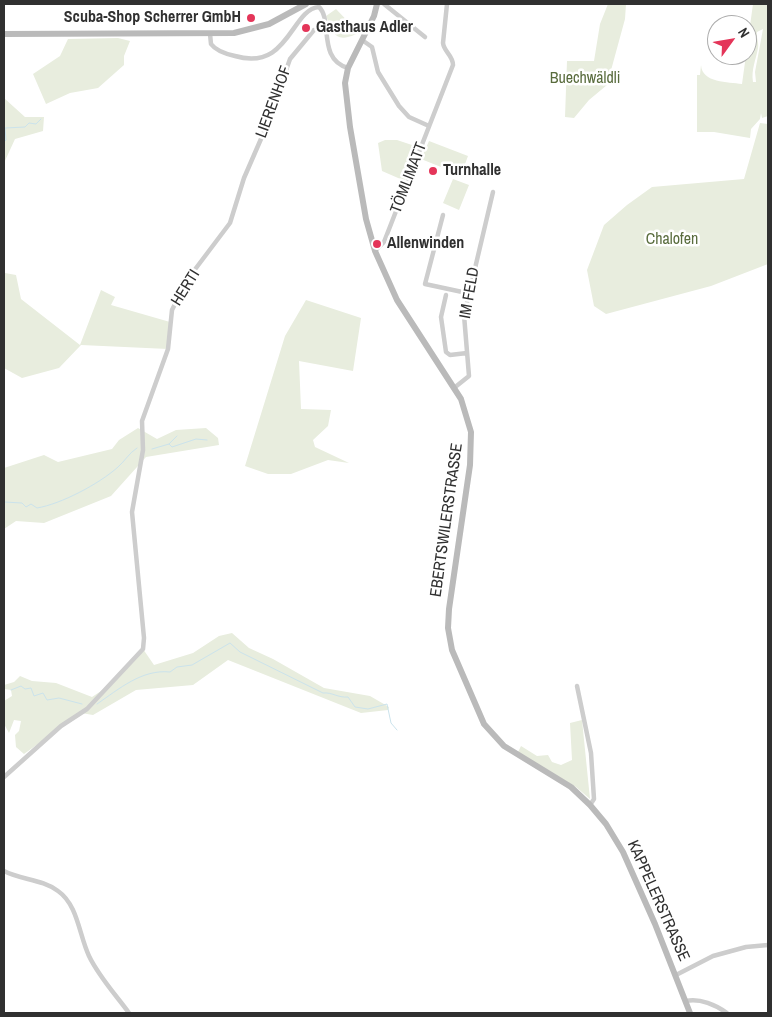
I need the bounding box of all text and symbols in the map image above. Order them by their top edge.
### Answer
place label: Scuba-Shop Scherrer GmbH [64,8,241,28]
marker: Scuba-Shop Scherrer GmbH [245,12,257,24]
north arrow [707,15,757,65]
place label: Gasthaus Adler [316,18,413,38]
marker: Gasthaus Adler [300,22,312,34]
text: N [734,24,754,41]
street label: LIERENHOF [252,63,296,141]
park label: Buechwäldli [550,69,620,89]
street label: TÖMLIMATT [387,140,431,216]
place label: Turnhalle [443,161,501,181]
marker: Turnhalle [427,165,439,177]
park label: Chalofen [646,230,698,250]
place label: Allenwinden [387,234,464,254]
marker: Allenwinden [371,238,383,250]
street label: HERTI [167,266,205,310]
street label: IM FELD [456,266,484,320]
street label: EBERTSWILERSTRASSE [427,442,467,598]
street label: KAPPELERSTRASSE [623,837,693,965]

